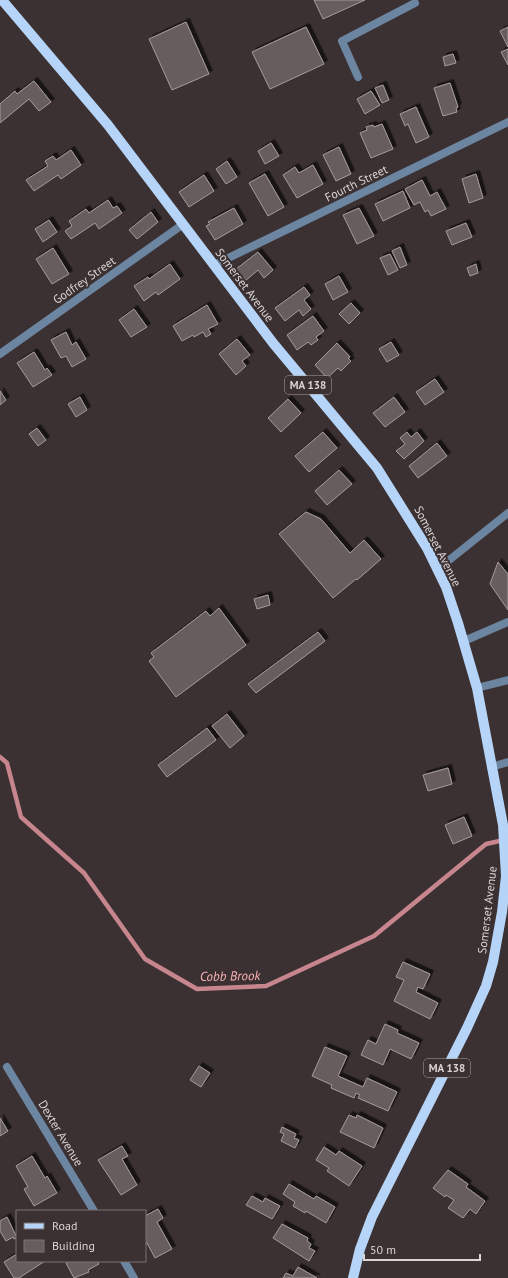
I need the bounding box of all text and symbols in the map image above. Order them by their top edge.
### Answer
street label: Fourth Street [322,161,390,205]
street label: Somerset Avenue [212,245,278,325]
street label: Godfrey Street [50,253,118,307]
road number: MA 138 [285,376,331,394]
street label: Somerset Avenue [411,503,465,589]
street label: Somerset Avenue [474,865,500,955]
water label: Cobb Brook [200,967,261,985]
road number: MA 138 [424,1059,470,1077]
street label: Dexter Avenue [35,1097,87,1169]
legend [16,1210,146,1262]
text: Road [52,1218,77,1233]
scale bar [364,1236,480,1262]
text: Building [52,1238,95,1253]
text: 50 m [370,1242,396,1257]

